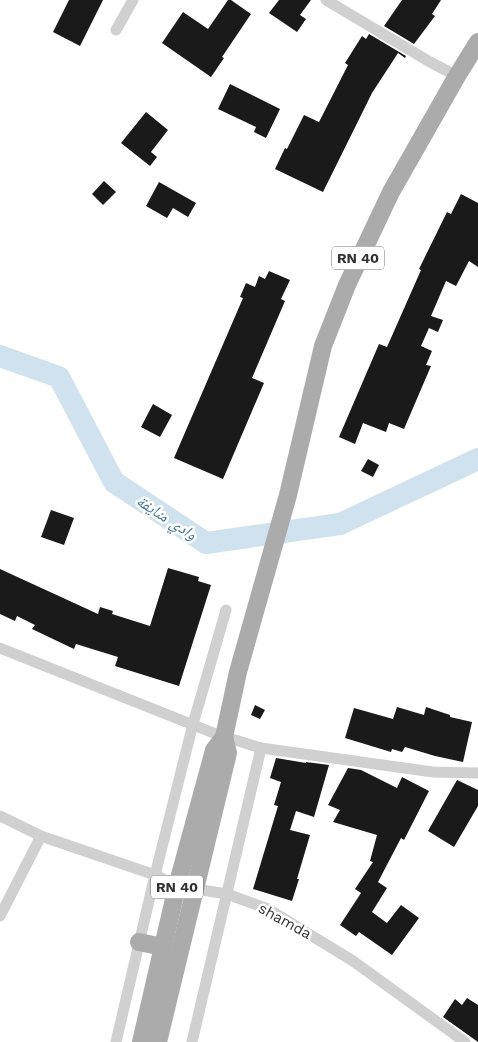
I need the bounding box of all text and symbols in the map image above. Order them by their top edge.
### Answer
road number: RN 40 [332,247,384,270]
water label: وادي منايفة [131,491,201,547]
road number: RN 40 [151,876,203,899]
street label: shamda [255,899,315,943]

